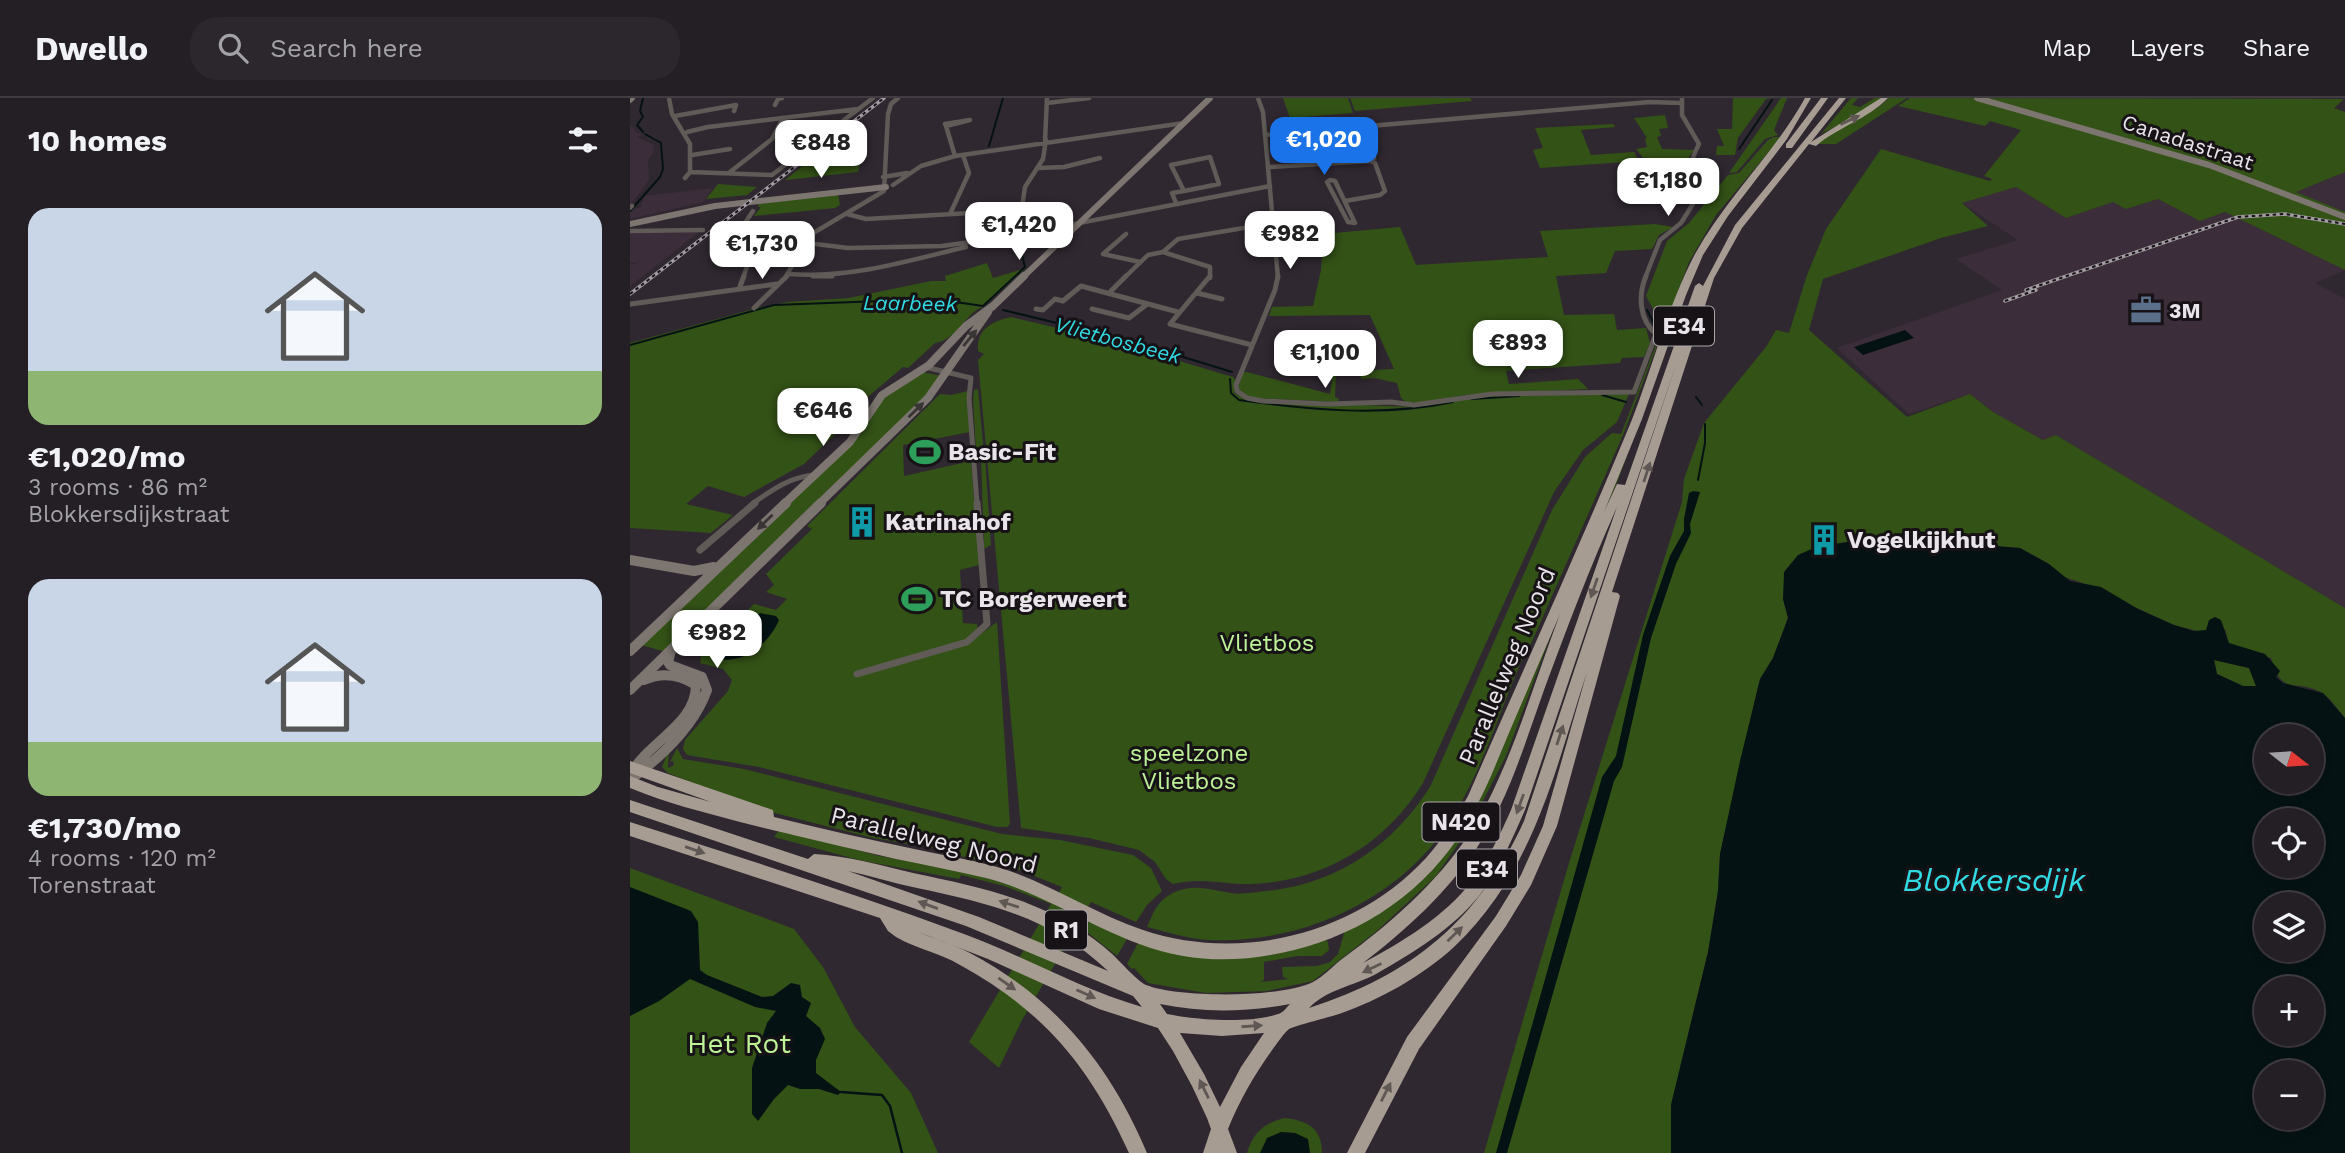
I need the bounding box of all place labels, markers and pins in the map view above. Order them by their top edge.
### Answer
pin: €1,020 [1267,118,1381,177]
pin: €848 [780,120,862,180]
pin: €1,180 [1611,158,1725,218]
pin: €1,420 [962,202,1076,262]
pin: €982 [1249,212,1331,271]
pin: €1,730 [705,222,819,281]
office icon: 3M [2129,293,2163,327]
place label: 3M [2169,298,2201,323]
pin: €893 [1477,320,1559,380]
pin: €1,100 [1268,330,1382,390]
pin: €646 [782,388,864,448]
sports icon: Basic-Fit [908,435,942,469]
place label: Basic-Fit [948,438,1057,466]
building icon: Katrinahof [845,505,879,539]
place label: Katrinahof [885,508,1011,536]
building icon: Vogelkijkhut [1807,523,1841,557]
place label: Vogelkijkhut [1847,526,1996,554]
sports icon: TC Borgerweert [900,582,934,616]
place label: TC Borgerweert [940,585,1127,613]
pin: €982 [676,610,758,670]

